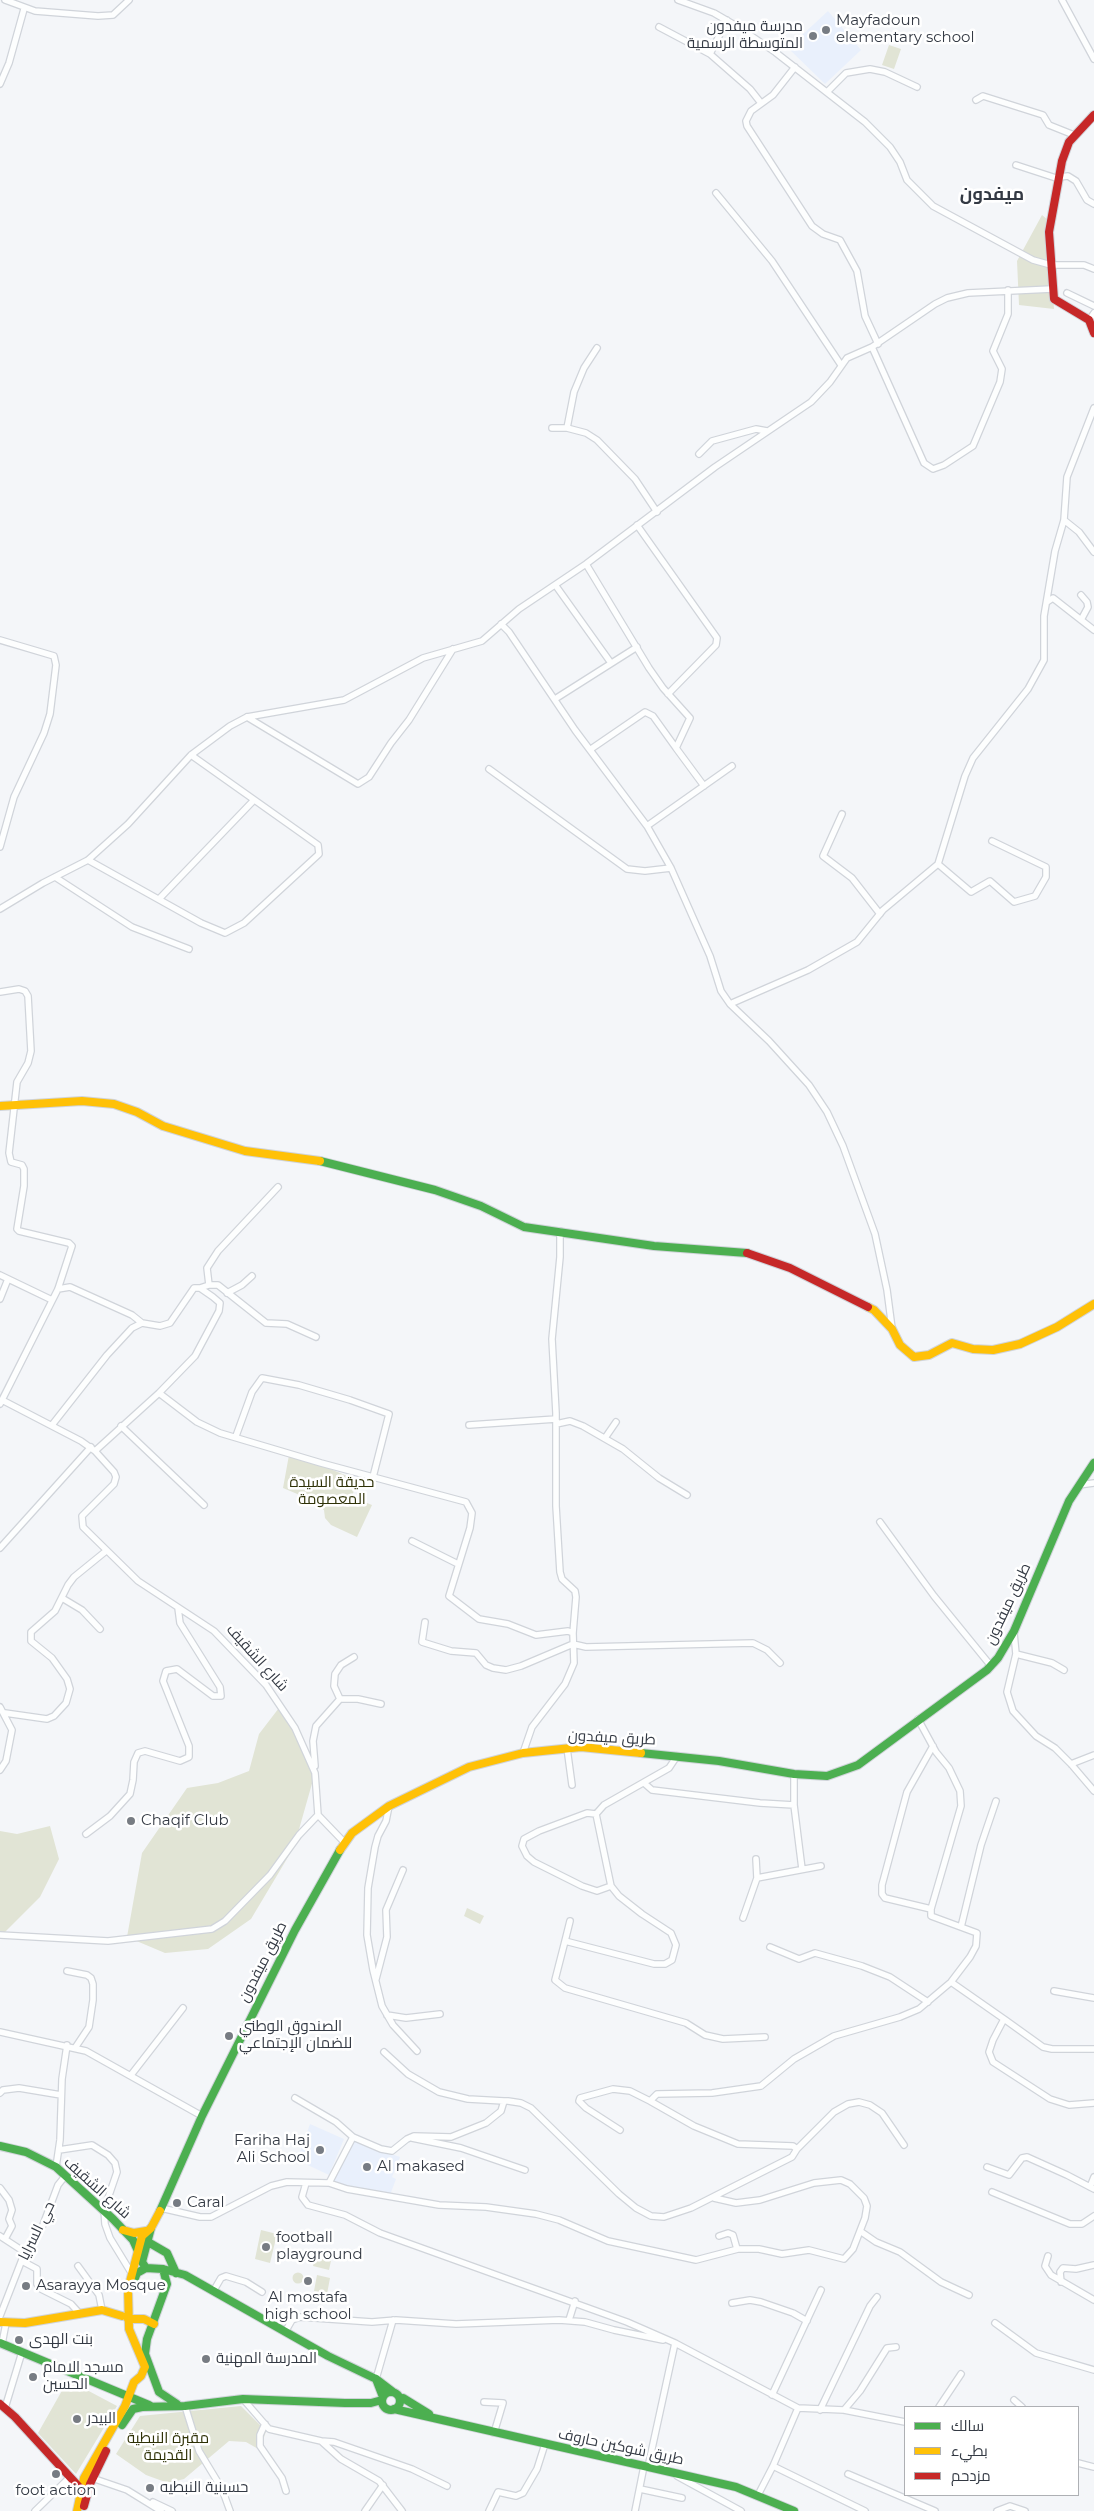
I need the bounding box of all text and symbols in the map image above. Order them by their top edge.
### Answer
place label: Mayfadoun elementary school [836,12,975,47]
place label: مدرسة ميفدون المتوسطة الرسمية [687,18,803,53]
marker: Mayfadoun elementary school [820,24,832,36]
marker: مدرسة ميفدون المتوسطة الرسمية [807,30,819,42]
district label: ميفدون [960,184,1024,206]
park label: حديقة السيدة المعصومة [290,1474,374,1509]
street label: طريق ميفدون [981,1560,1035,1648]
street label: شارع الشقيف [222,1621,292,1695]
street label: طريق ميفدون [568,1727,656,1749]
place label: Chaqif Club [141,1812,229,1830]
marker: Chaqif Club [125,1815,137,1827]
street label: طريق ميفدون [235,1919,291,2005]
place label: الصندوق الوطني للضمان الإجتماعي [239,2018,352,2053]
marker: الصندوق الوطني للضمان الإجتماعي [223,2030,235,2042]
place label: Fariha Haj Ali School [234,2132,310,2167]
marker: Fariha Haj Ali School [314,2144,326,2156]
street label: شارع الشقيف [60,2153,134,2223]
place label: Al makased [377,2158,465,2176]
marker: Al makased [361,2161,373,2173]
place label: Caral [187,2194,225,2212]
marker: Caral [171,2197,183,2209]
street label: حي السرايا [15,2199,59,2263]
place label: football playground [276,2229,363,2264]
marker: football playground [260,2241,272,2253]
marker: Al mostafa high school [302,2275,314,2287]
place label: Asarayya Mosque [36,2277,166,2295]
marker: Asarayya Mosque [20,2280,32,2292]
place label: Al mostafa high school [264,2289,352,2324]
place label: بنت الهدى [29,2331,93,2349]
marker: بنت الهدى [13,2334,25,2346]
place label: المدرسة المهنية [216,2350,317,2368]
marker: المدرسة المهنية [200,2353,212,2365]
place label: مسجد الامام الحسين [43,2359,124,2394]
marker: مسجد الامام الحسين [27,2371,39,2383]
legend [904,2406,1079,2496]
place label: البيدر [87,2410,116,2428]
marker: البيدر [71,2413,83,2425]
text: سالك [951,2416,984,2435]
street label: طريق شوكين حاروف [557,2425,685,2469]
park label: مقبرة النبطية القديمة [127,2430,209,2465]
text: بطيء [951,2441,988,2460]
text: مزدحم [951,2466,991,2485]
marker: foot action [50,2468,62,2480]
place label: حسينية النبطيه [160,2479,248,2497]
place label: foot action [16,2482,96,2500]
marker: حسينية النبطيه [144,2482,156,2494]

